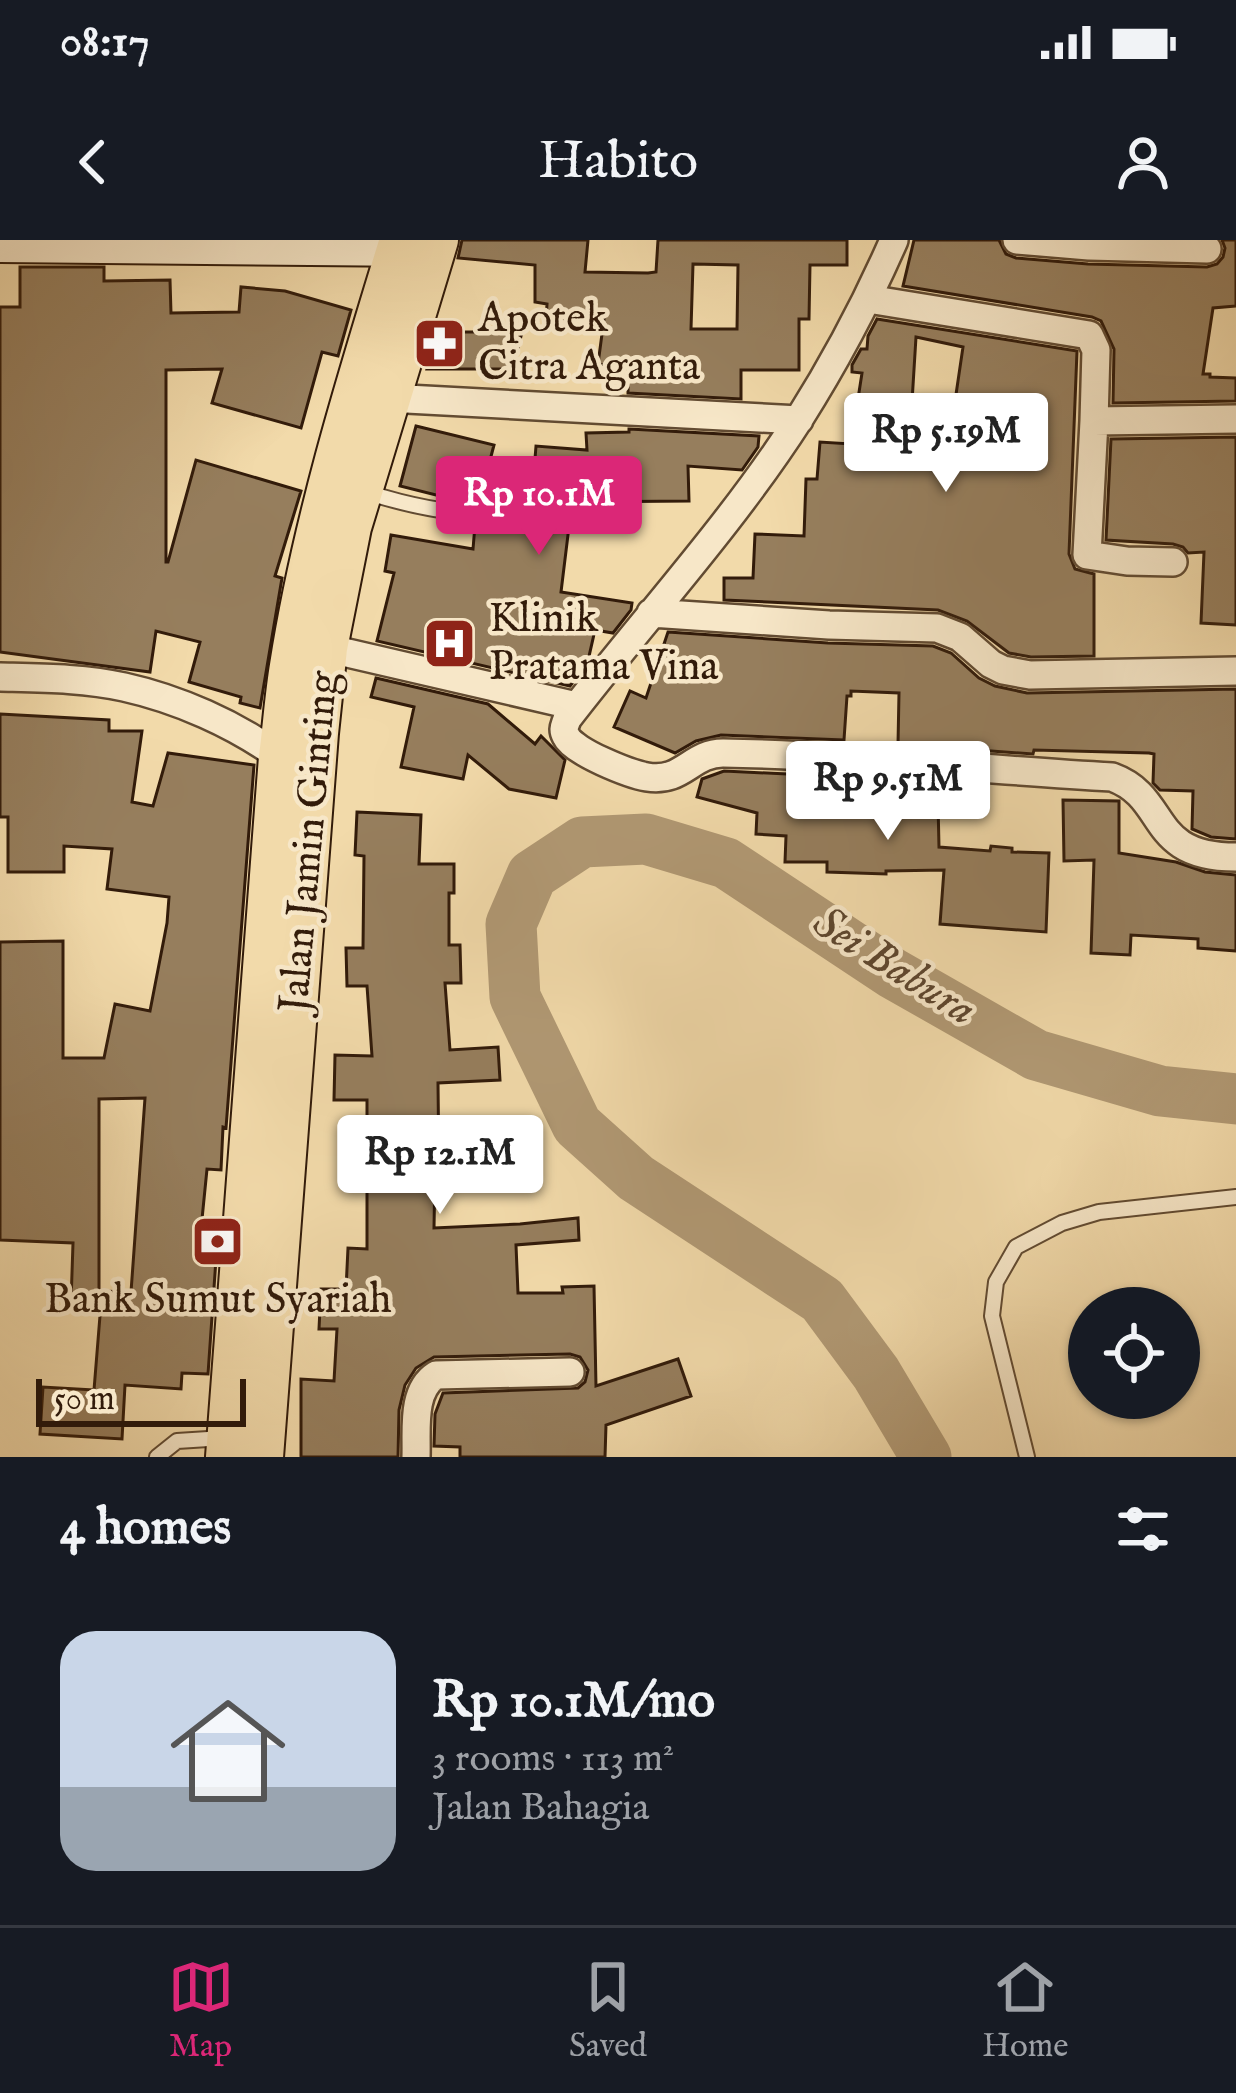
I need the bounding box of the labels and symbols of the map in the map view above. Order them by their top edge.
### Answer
place label: Apotek Citra Aganta [477,293,701,394]
pharmacy icon: Apotek Citra Aganta [411,315,467,371]
pin: Rp 5.19M [822,393,1070,495]
pin: Rp 10.1M [415,456,663,558]
place label: Klinik Pratama Vina [489,593,719,694]
hospital icon: Klinik Pratama Vina [422,615,478,671]
street label: Jalan Jamin Ginting [268,668,351,1019]
pin: Rp 9.51M [764,741,1012,843]
water label: Sei Babura [802,895,986,1039]
pin: Rp 12.1M [316,1115,564,1217]
bank icon: Bank Sumut Syariah [190,1213,246,1269]
place label: Bank Sumut Syariah [44,1274,392,1327]
scale bar [36,1373,246,1426]

